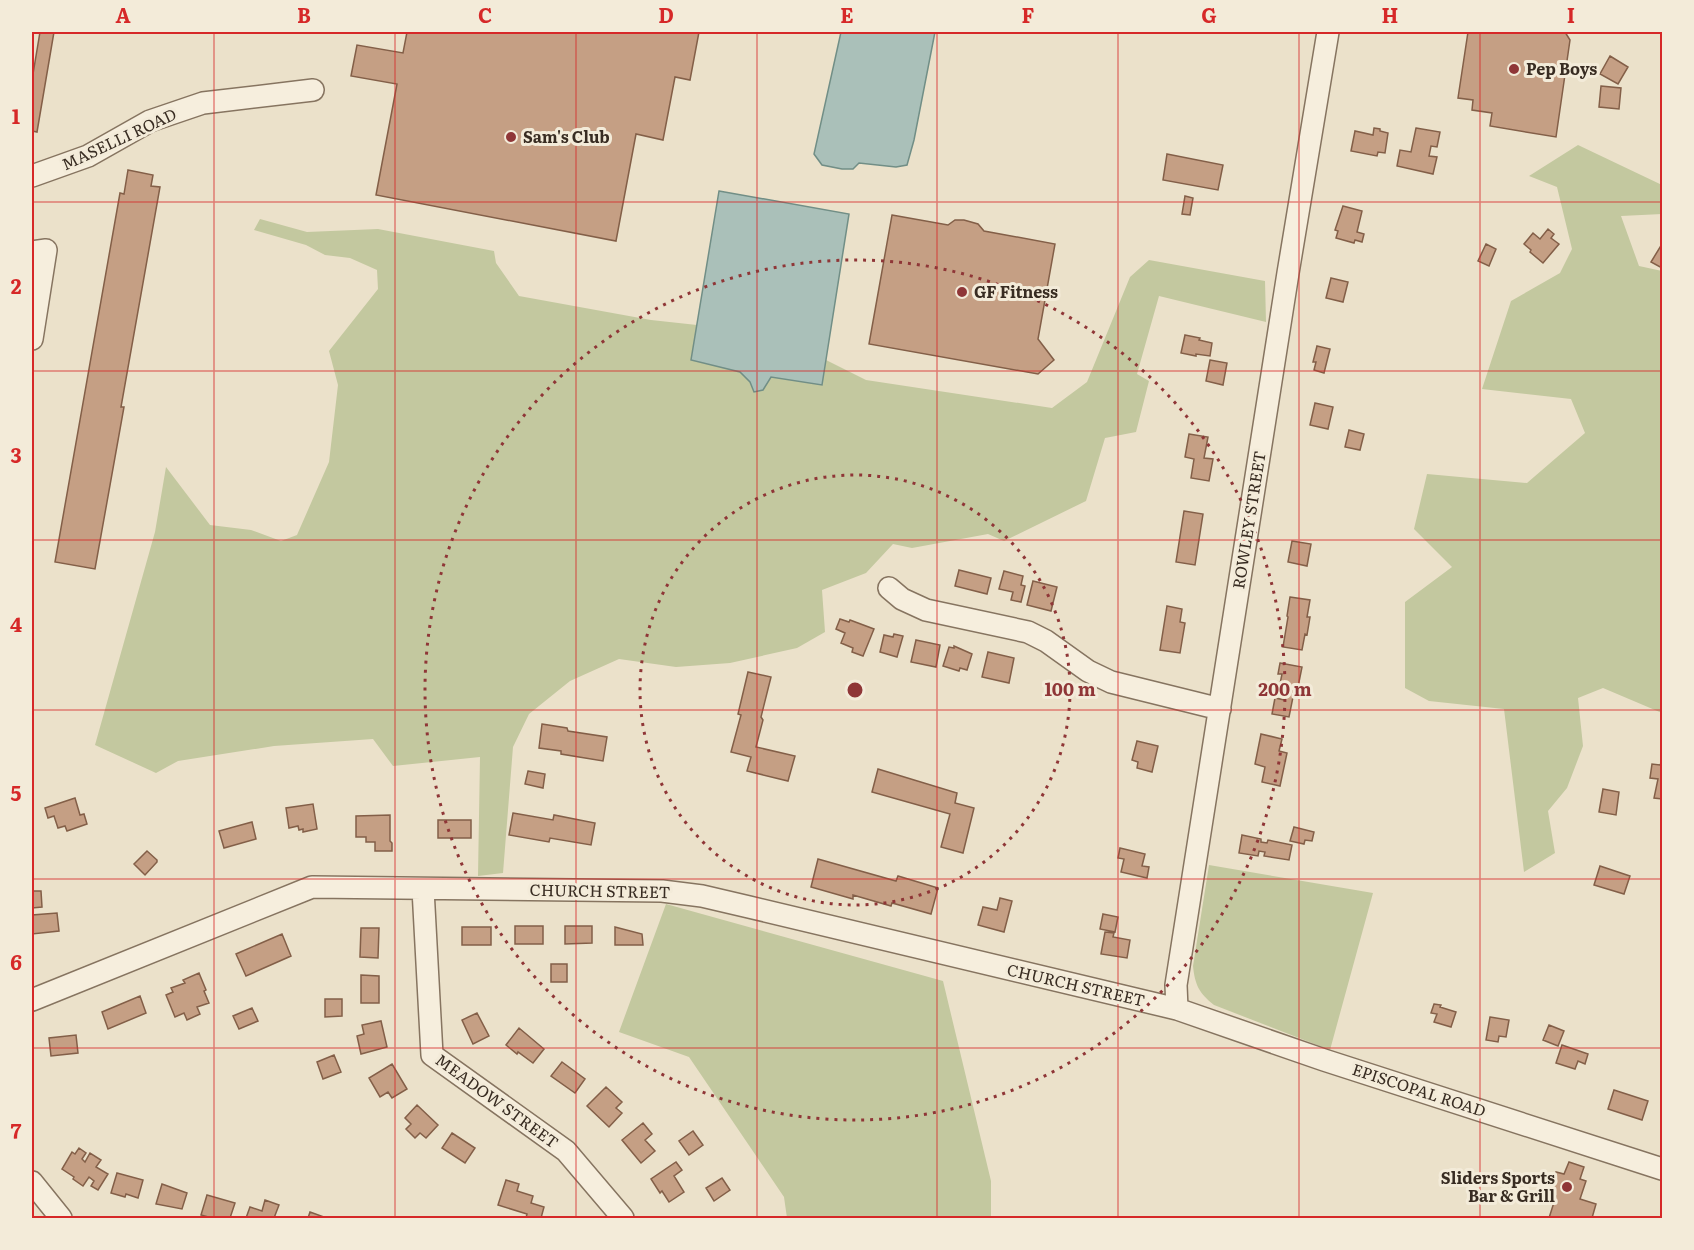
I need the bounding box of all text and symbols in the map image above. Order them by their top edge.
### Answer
text: A [115,0,131,29]
text: B [297,0,311,29]
text: C [478,0,492,29]
text: D [658,0,674,29]
text: E [840,0,854,29]
text: F [1022,0,1035,29]
text: G [1201,0,1217,29]
text: H [1382,0,1398,29]
text: I [1567,0,1575,29]
place label: Pep Boys [1526,56,1597,80]
marker: Pep Boys [1507,62,1521,76]
text: 1 [12,100,20,130]
street label: MASELLI ROAD [57,101,180,175]
place label: Sam's Club [523,124,610,148]
marker: Sam's Club [504,130,518,144]
text: 2 [11,270,22,300]
place label: GF Fitness [974,279,1058,303]
marker: GF Fitness [955,285,969,299]
text: 3 [10,439,22,469]
street label: ROWLEY STREET [1225,449,1271,591]
text: 4 [10,608,22,638]
text: 100 m [1044,675,1096,702]
text: 200 m [1258,675,1312,702]
centre of rings [845,680,865,700]
text: 5 [11,777,22,807]
street label: CHURCH STREET [529,877,671,903]
text: 6 [10,946,22,976]
street label: CHURCH STREET [1005,956,1148,1012]
street label: MEADOW STREET [431,1047,564,1153]
street label: EPISCOPAL ROAD [1349,1056,1489,1122]
text: 7 [11,1115,22,1145]
place label: Sliders Sports Bar & Grill [1441,1165,1555,1207]
marker: Sliders Sports Bar & Grill [1560,1180,1574,1194]

